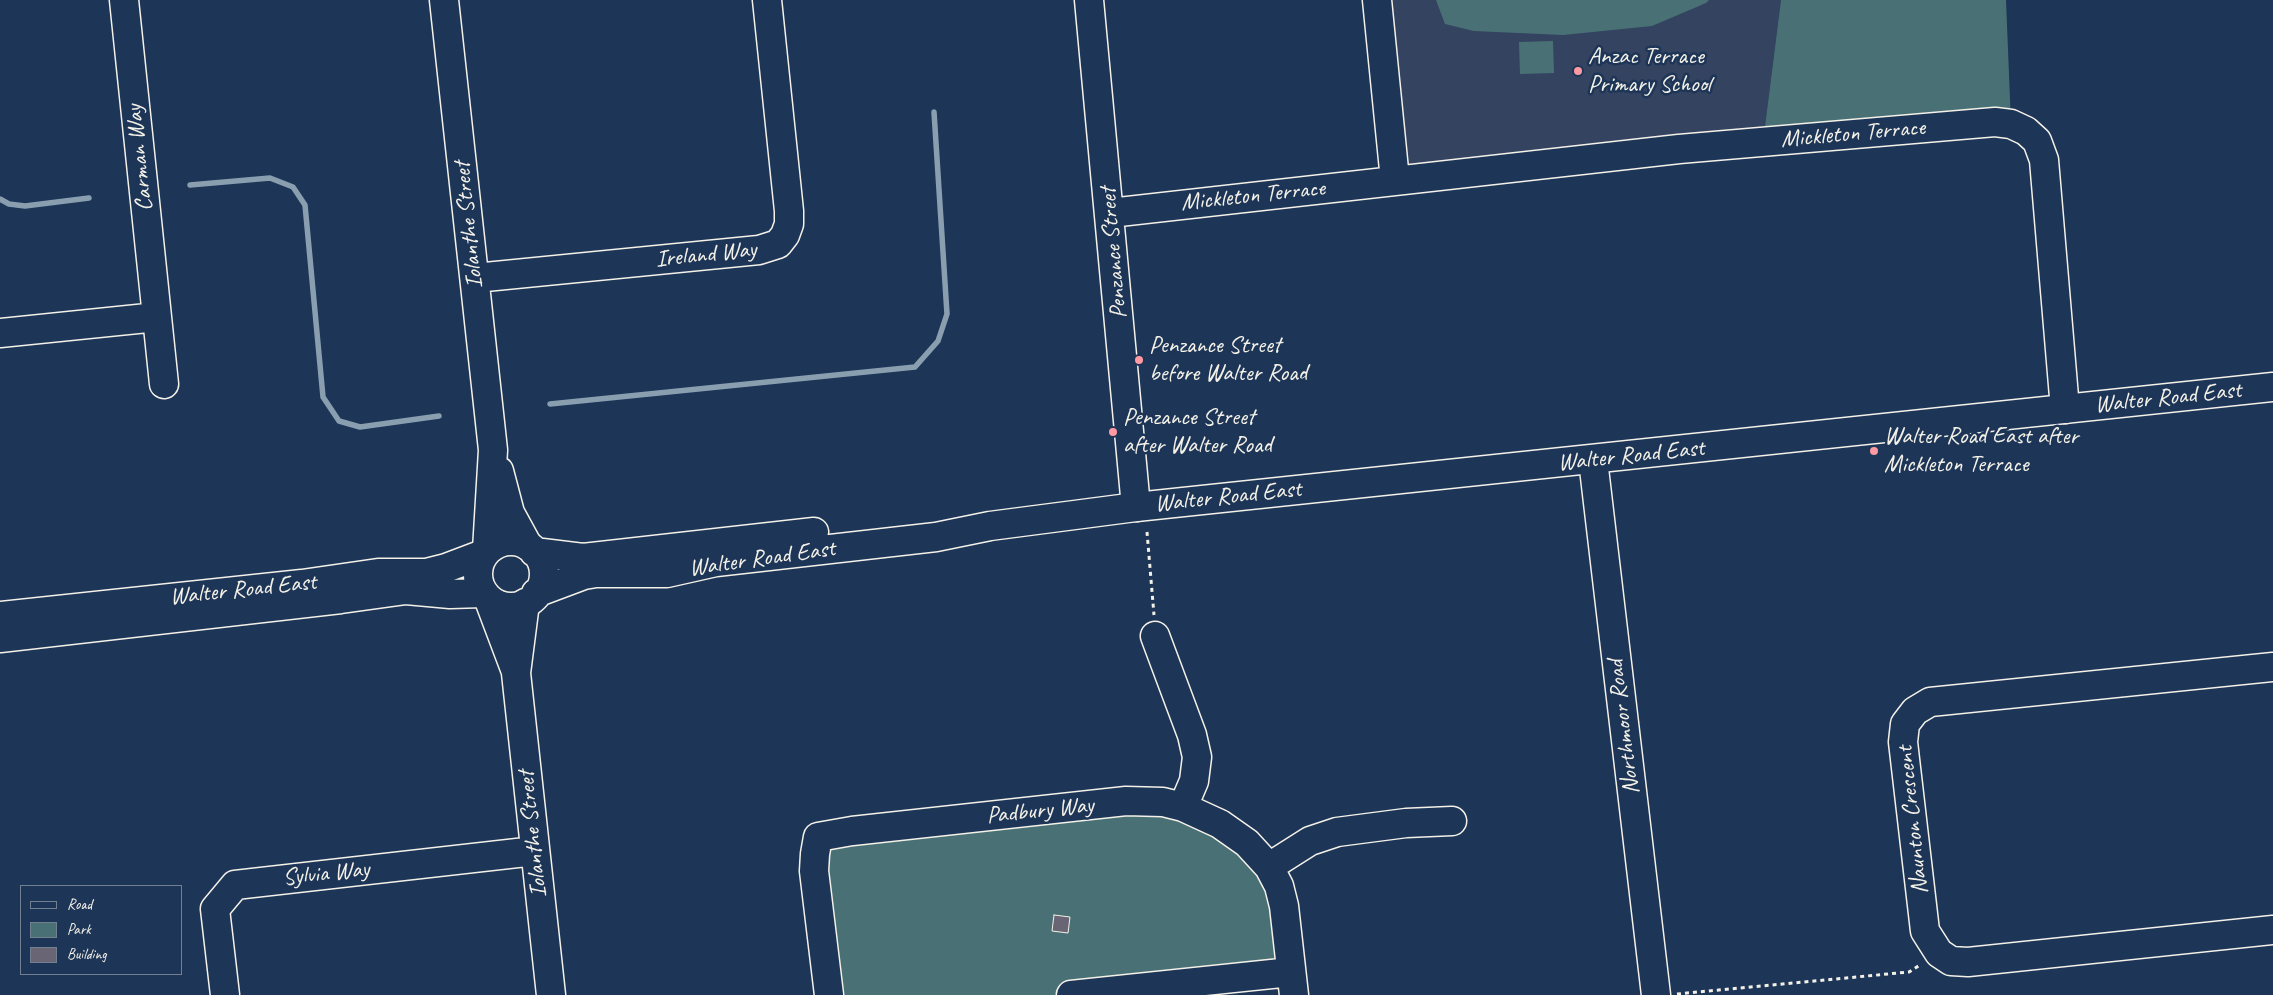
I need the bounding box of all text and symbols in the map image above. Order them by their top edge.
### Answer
place label: Anzac Terrace Primary School [1588,43,1711,99]
marker: Anzac Terrace Primary School [1572,65,1584,77]
street label: Carman Way [120,103,160,213]
street label: Mickleton Terrace [1780,113,1926,155]
street label: Iolanthe Street [448,160,490,290]
street label: Mickleton Terrace [1180,174,1326,218]
street label: Penzance Street [1094,186,1134,320]
street label: Ireland Way [654,235,758,275]
place label: Penzance Street before Walter Road [1149,332,1307,388]
marker: Penzance Street before Walter Road [1133,354,1145,366]
street label: Walter Road East [2093,376,2243,420]
place label: Penzance Street after Walter Road [1123,404,1272,460]
place label: Walter Road East after Mickleton Terrace [1884,423,2078,479]
marker: Penzance Street after Walter Road [1107,426,1119,438]
street label: Walter Road East [1556,434,1706,478]
marker: Walter Road East after Mickleton Terrace [1868,445,1880,457]
street label: Walter Road East [1153,475,1303,519]
street label: Walter Road East [687,534,837,584]
street label: Walter Road East [168,568,318,612]
street label: Northmoor Road [1601,658,1647,796]
street label: Naunton Crescent [1891,744,1935,896]
street label: Iolanthe Street [512,769,554,899]
street label: Padbury Way [985,791,1095,831]
street label: Sylvia Way [281,855,371,893]
legend [20,885,182,975]
text: Road [67,895,92,914]
text: Park [67,920,91,939]
text: Building [67,945,106,964]

